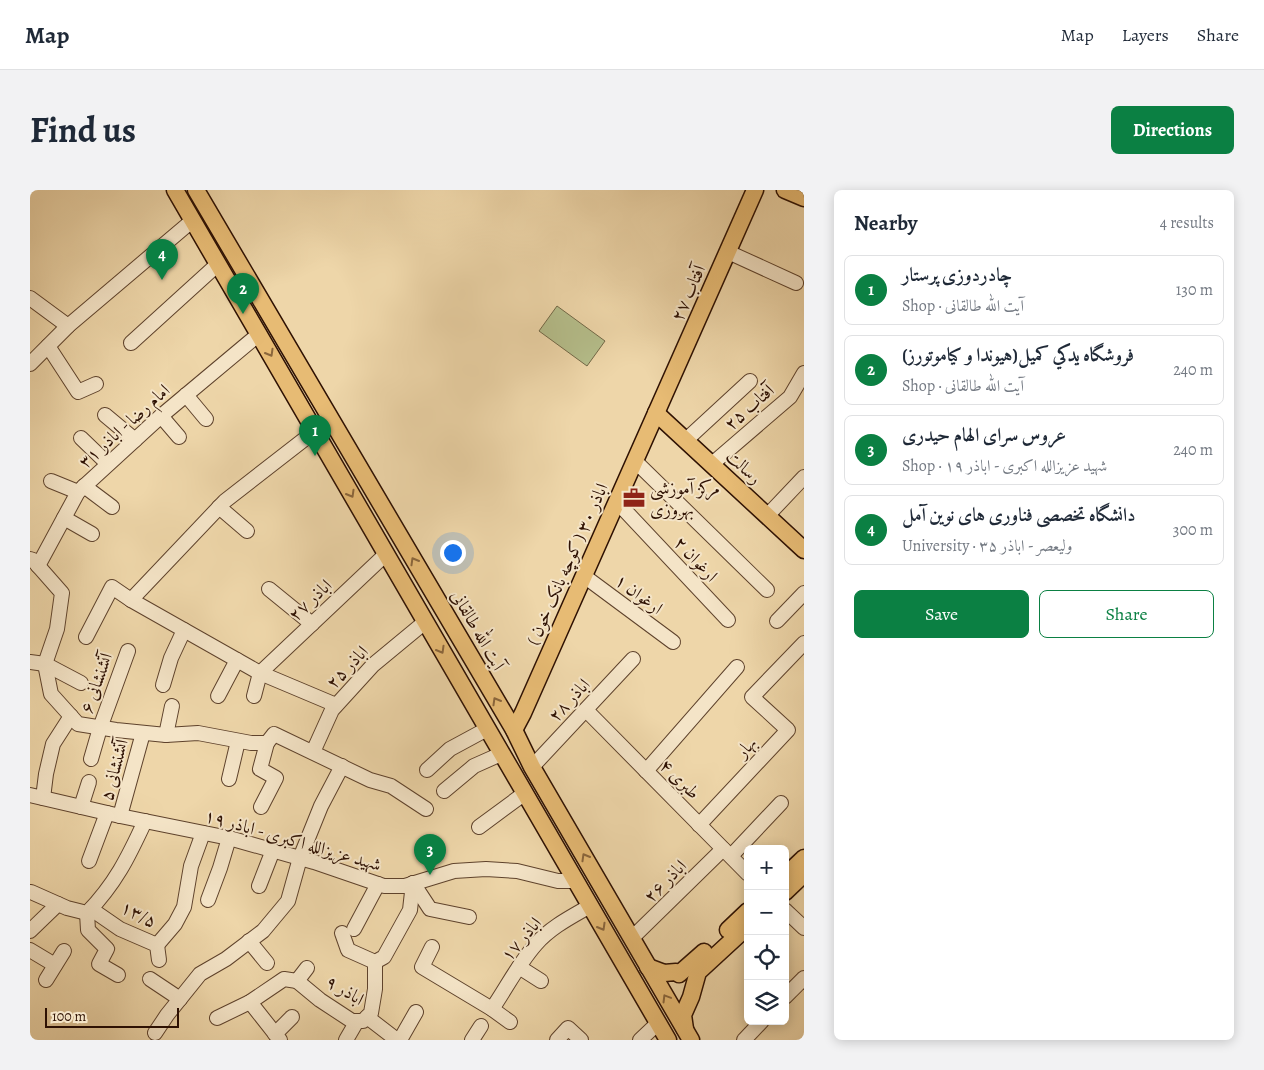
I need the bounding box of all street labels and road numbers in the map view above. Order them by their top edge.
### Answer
street label: آفتاب ۲۷ [665,259,712,325]
street label: آفتاب ۲۵ [719,377,781,435]
street label: امام رضا - اباذر ۳۱ [73,378,178,476]
street label: رسالت [721,444,767,490]
street label: اباذر ۳۰ ( کوچه بانک خون ) [521,479,614,649]
street label: ارغوان ۲ [669,531,723,587]
street label: ارغوان ۱ [610,568,668,620]
street label: اباذر ۲۷ [283,574,337,626]
street label: آیت الله طالقانی [445,584,513,676]
street label: اباذر ۲۵ [321,640,374,694]
street label: آتشنشانی ۶ [74,647,119,717]
street label: اباذر ۲۸ [543,673,595,727]
street label: بهار [729,731,762,764]
street label: آتشنشانی ۵ [94,735,134,803]
street label: طبری ۴ [655,754,705,804]
street label: شهید عزیزالله اکبری - اباذر ۱۹ [202,803,384,878]
street label: اباذر ۲۶ [638,854,692,908]
street label: ۱۳/۵ [117,895,161,933]
street label: اباذر ۱۷ [495,912,547,966]
street label: اباذر ۹ [321,969,369,1011]

